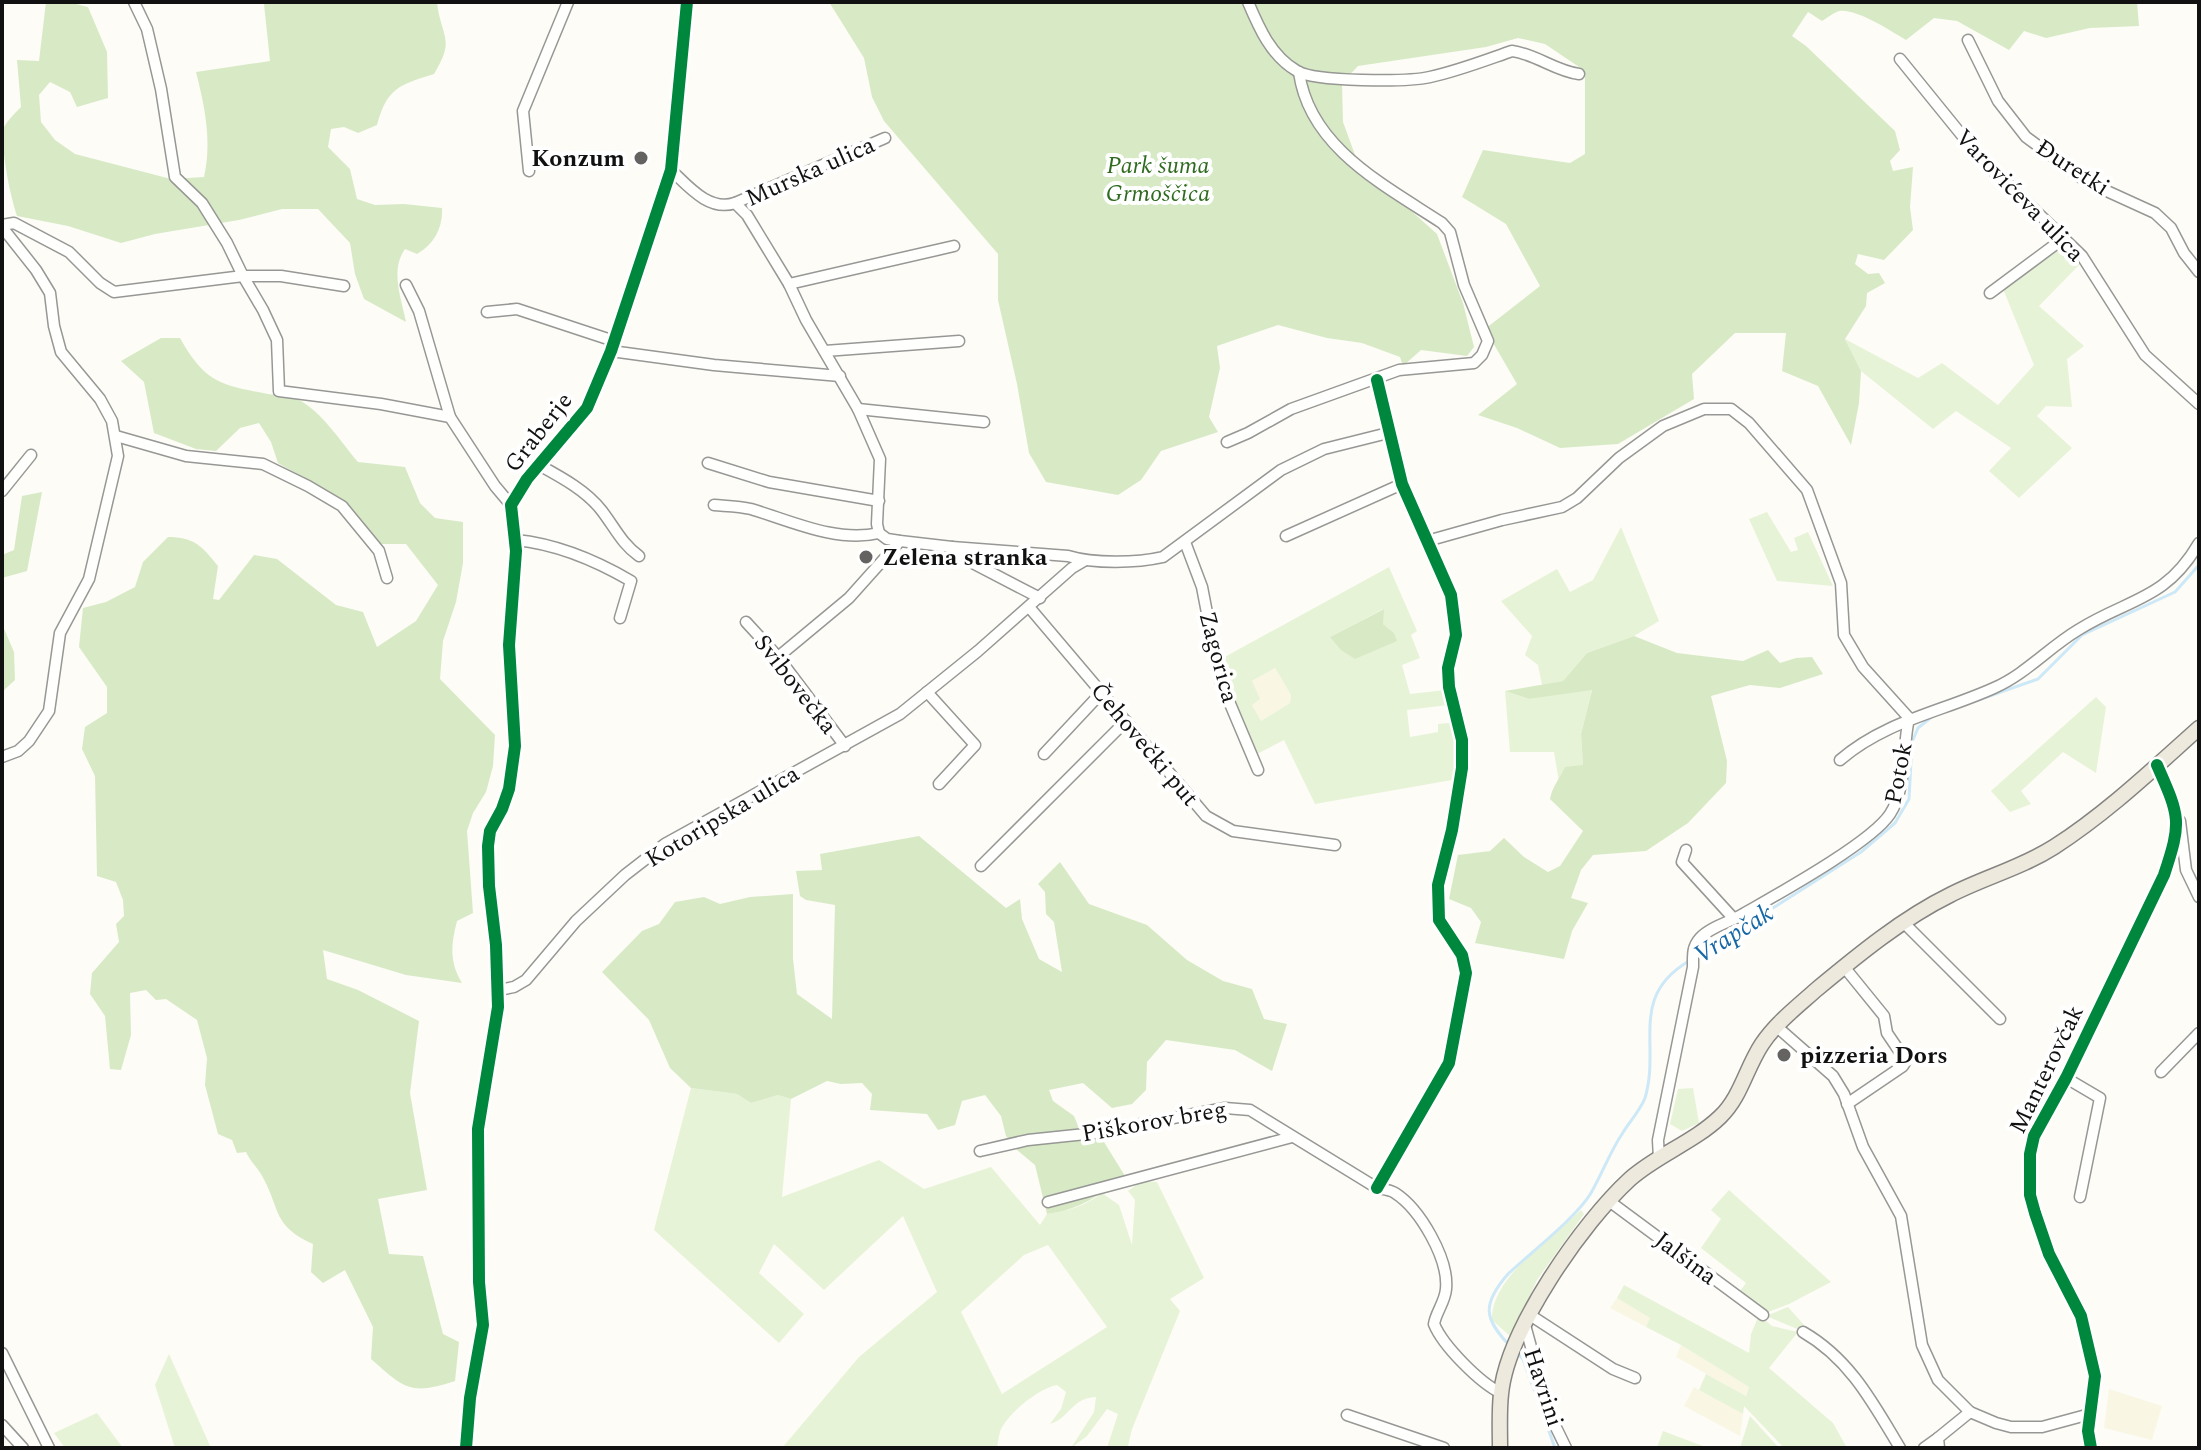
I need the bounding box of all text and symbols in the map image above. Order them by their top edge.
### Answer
street label: Varovićeva ulica [1946,121,2093,271]
street label: Murska ulica [740,127,881,217]
street label: Đuretki [2028,130,2117,205]
place label: Konzum [531,141,625,177]
park label: Park šuma Grmoščica [1106,148,1210,212]
marker: Konzum [632,149,650,167]
street label: Graberje [496,385,582,481]
place label: Zelena stranka [882,540,1048,576]
marker: Zelena stranka [857,548,875,566]
street label: Zagorica [1189,608,1248,707]
street label: Svibovečka [745,627,846,742]
street label: Čehovečki put [1081,675,1207,815]
street label: Potok [1875,739,1923,807]
street label: Kotoripska ulica [639,756,807,877]
water label: Vrapčak [1686,894,1781,974]
street label: Manterovčak [2000,999,2094,1140]
place label: pizzeria Dors [1800,1038,1948,1074]
marker: pizzeria Dors [1775,1046,1793,1064]
street label: Piškorov breg [1079,1092,1230,1152]
street label: Jalšina [1646,1223,1725,1295]
street label: Havrini [1513,1343,1573,1431]

